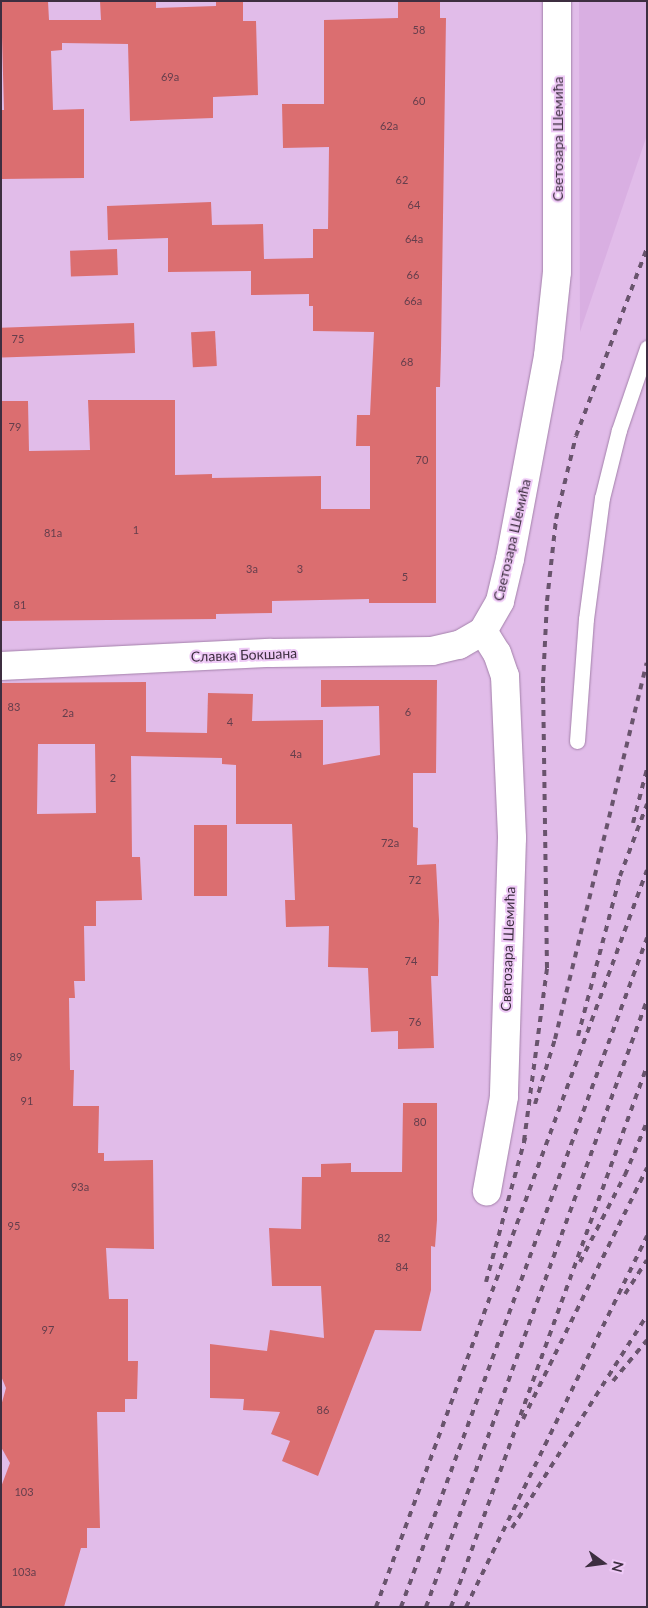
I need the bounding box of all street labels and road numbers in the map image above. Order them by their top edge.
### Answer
street label: Светозара Шемића [550,77,566,201]
street label: Светозара Шемића [490,477,534,603]
street label: Славка Бокшана [191,645,297,665]
street label: Светозара Шемића [497,886,519,1012]

